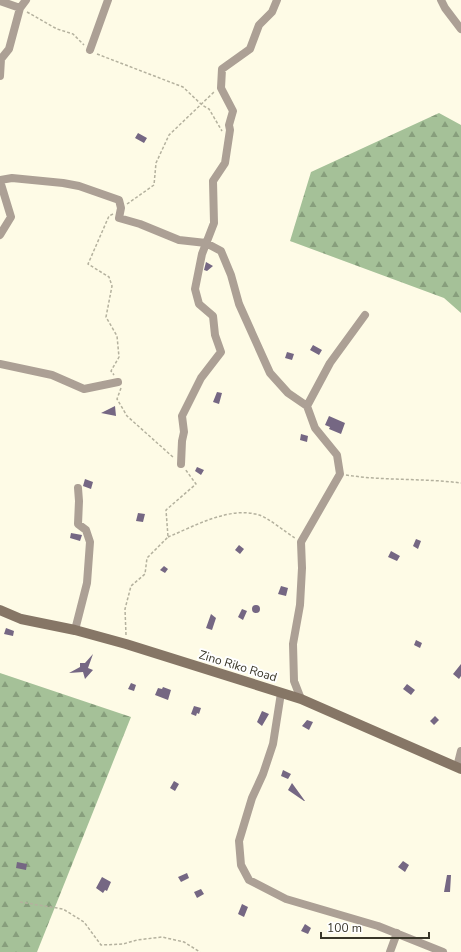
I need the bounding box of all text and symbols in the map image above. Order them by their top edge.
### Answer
street label: Zino Riko Road [197,647,279,685]
scale bar [321,914,429,940]
text: 100 m [327,920,362,936]

